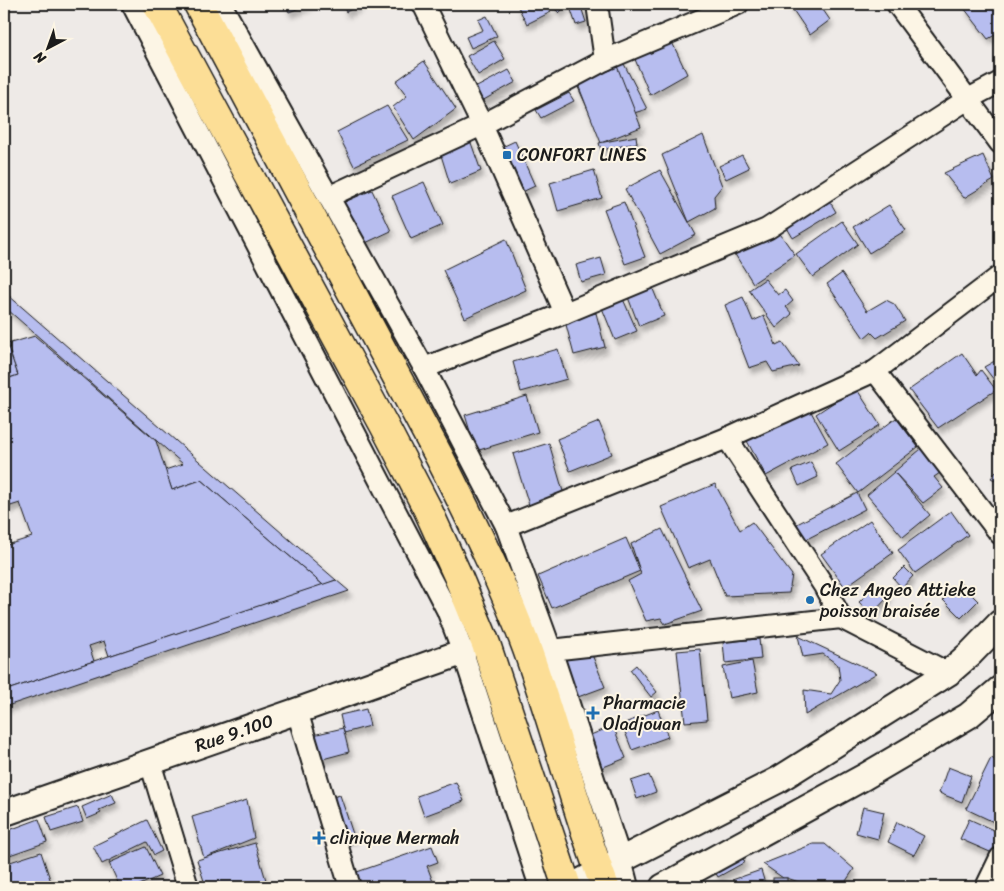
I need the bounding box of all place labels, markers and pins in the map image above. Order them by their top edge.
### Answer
place label: CONFORT LINES [517,139,647,171]
marker: CONFORT LINES [501,149,513,161]
place label: Chez Angeo Attieke poisson braisée [819,574,976,627]
marker: Chez Angeo Attieke poisson braisée [804,594,816,606]
place label: Pharmacie Oladjouan [603,687,686,740]
marker: Pharmacie Oladjouan [587,707,599,719]
place label: clinique Mermah [330,822,460,854]
marker: clinique Mermah [312,831,326,845]

